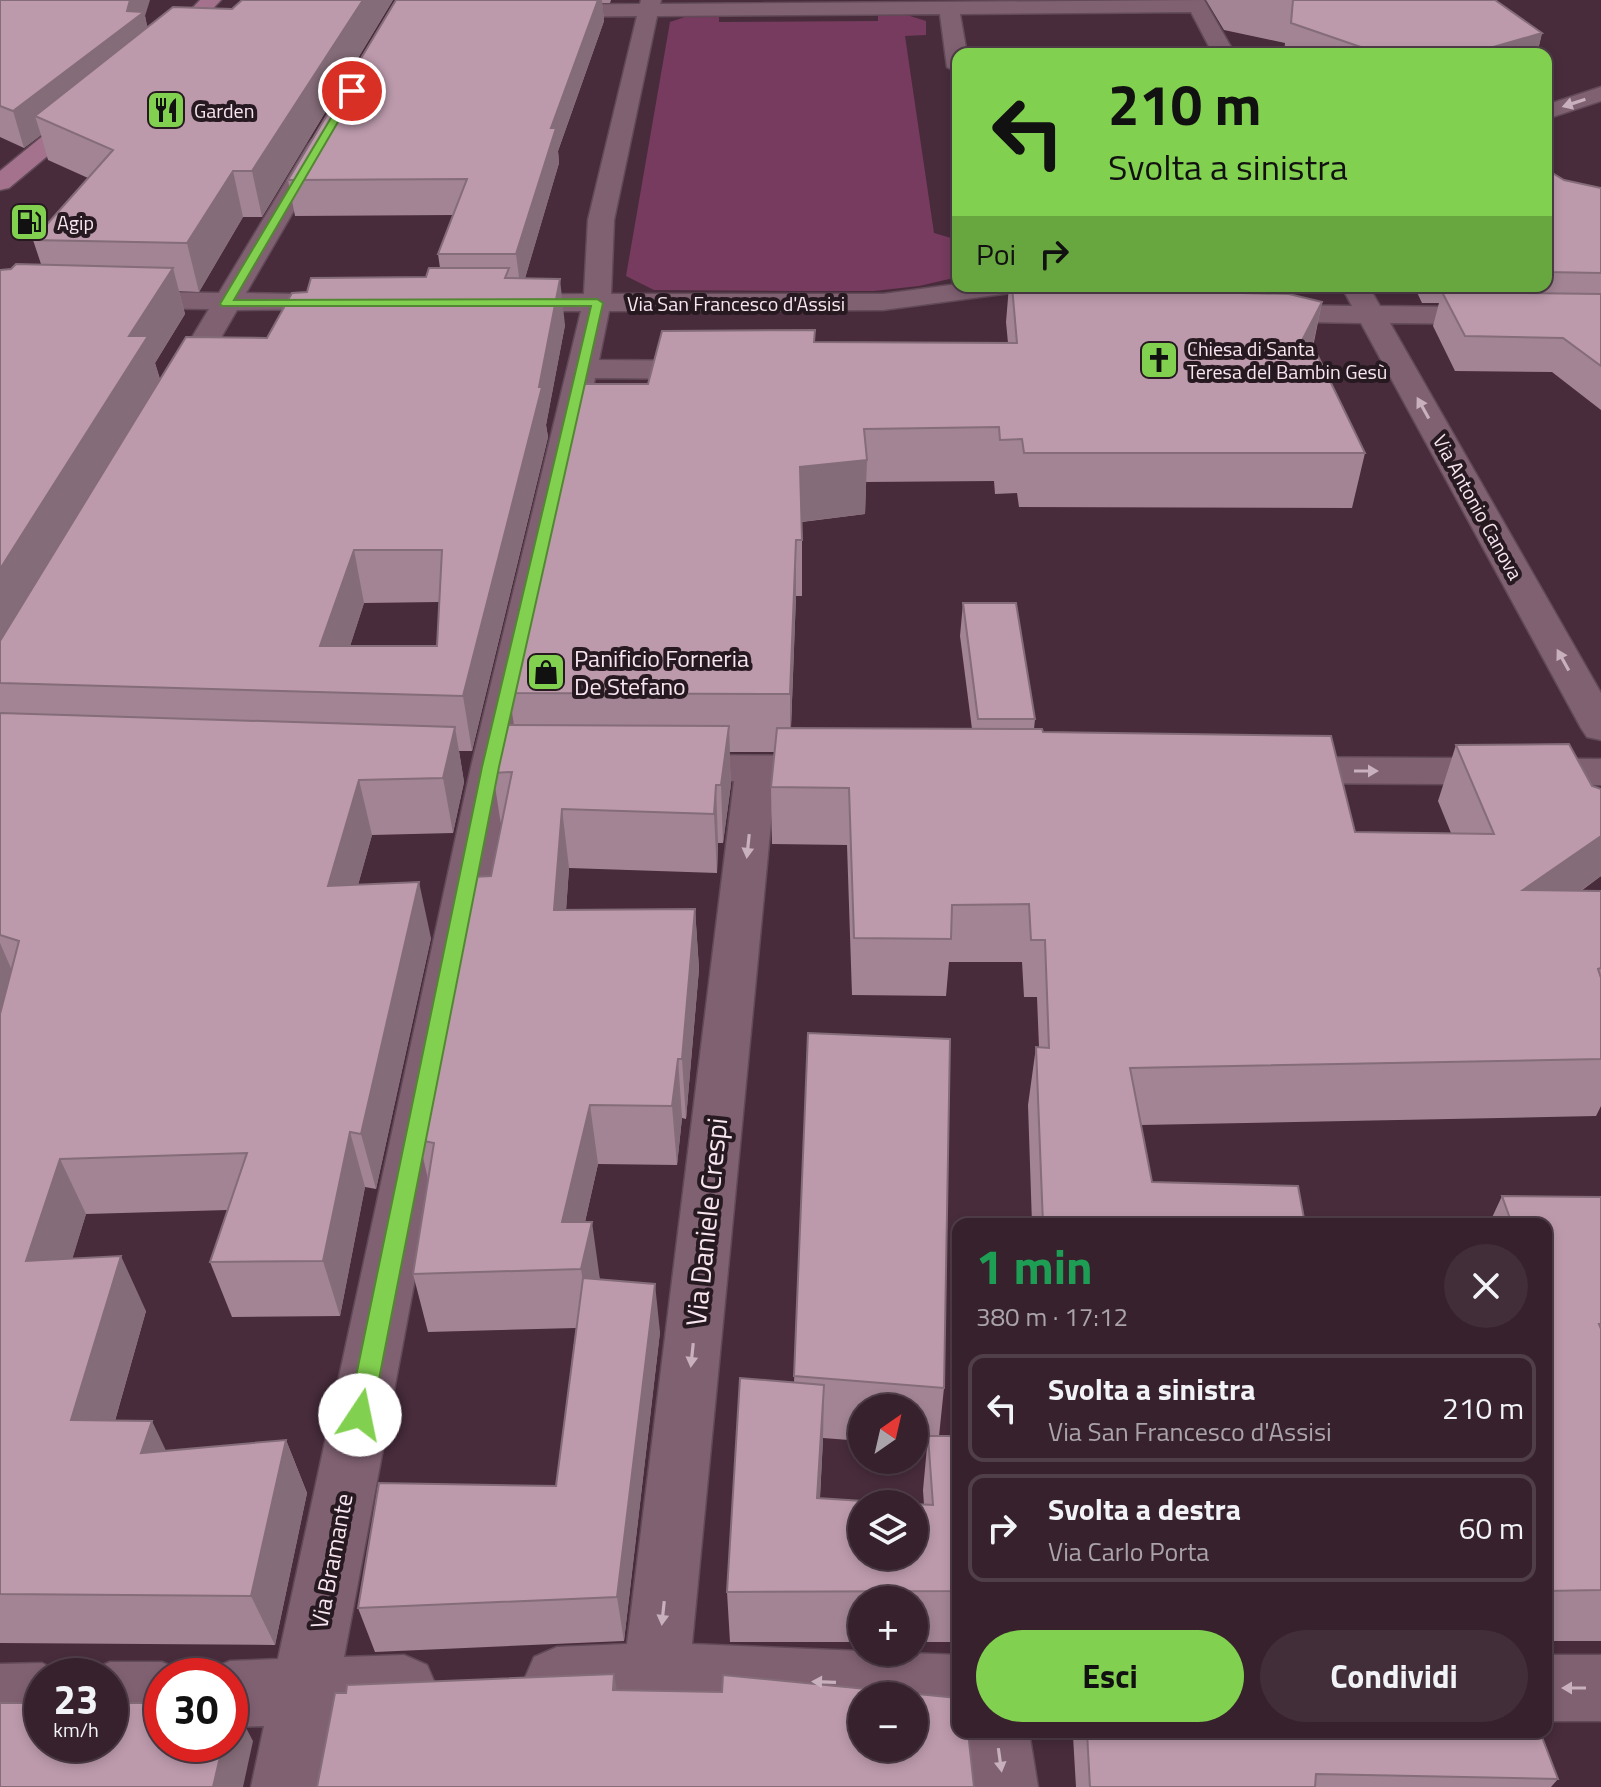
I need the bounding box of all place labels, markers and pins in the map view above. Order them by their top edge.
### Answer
pin [318,57,386,125]
restaurant icon: Garden [145,89,187,131]
place label: Garden [194,95,254,126]
fuel station icon: Agip [8,201,50,243]
place label: Agip [57,207,94,238]
place label: Chiesa di Santa Teresa del Bambin Gesù [1187,333,1387,387]
church icon: Chiesa di Santa Teresa del Bambin Gesù [1138,339,1180,381]
place label: Panificio Forneria De Stefano [574,640,749,704]
shop icon: Panificio Forneria De Stefano [525,651,567,693]

